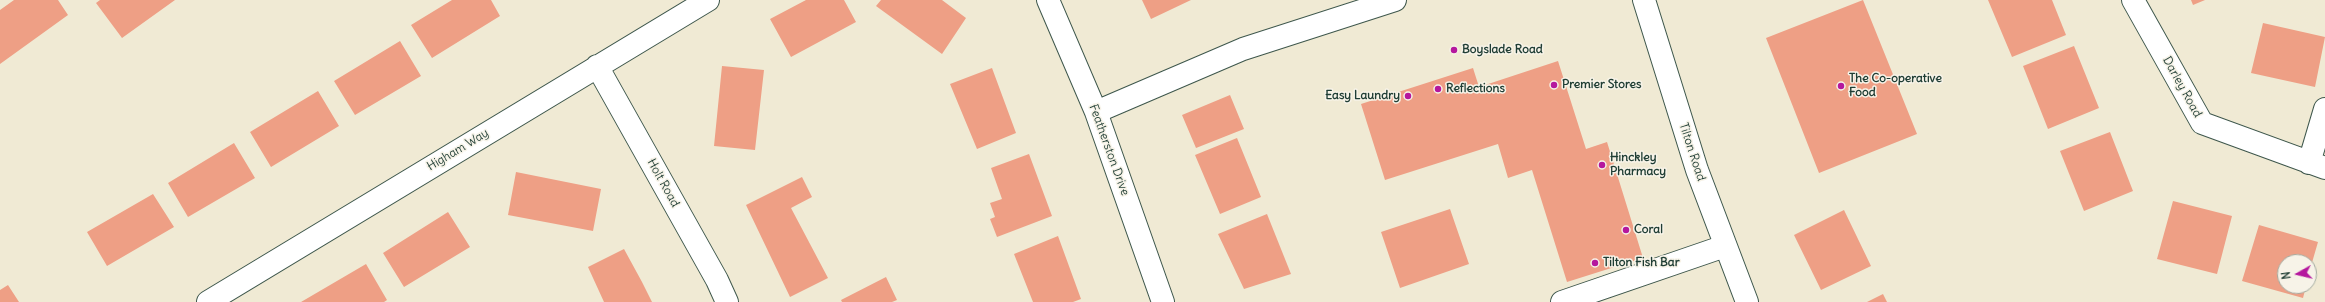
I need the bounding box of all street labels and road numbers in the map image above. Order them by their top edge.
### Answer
street label: Darley Road [2159,54,2205,120]
street label: Featherston Drive [1086,102,1132,198]
street label: Tilton Road [1676,121,1708,183]
street label: Higham Way [425,126,491,174]
street label: Holt Road [644,156,682,210]

